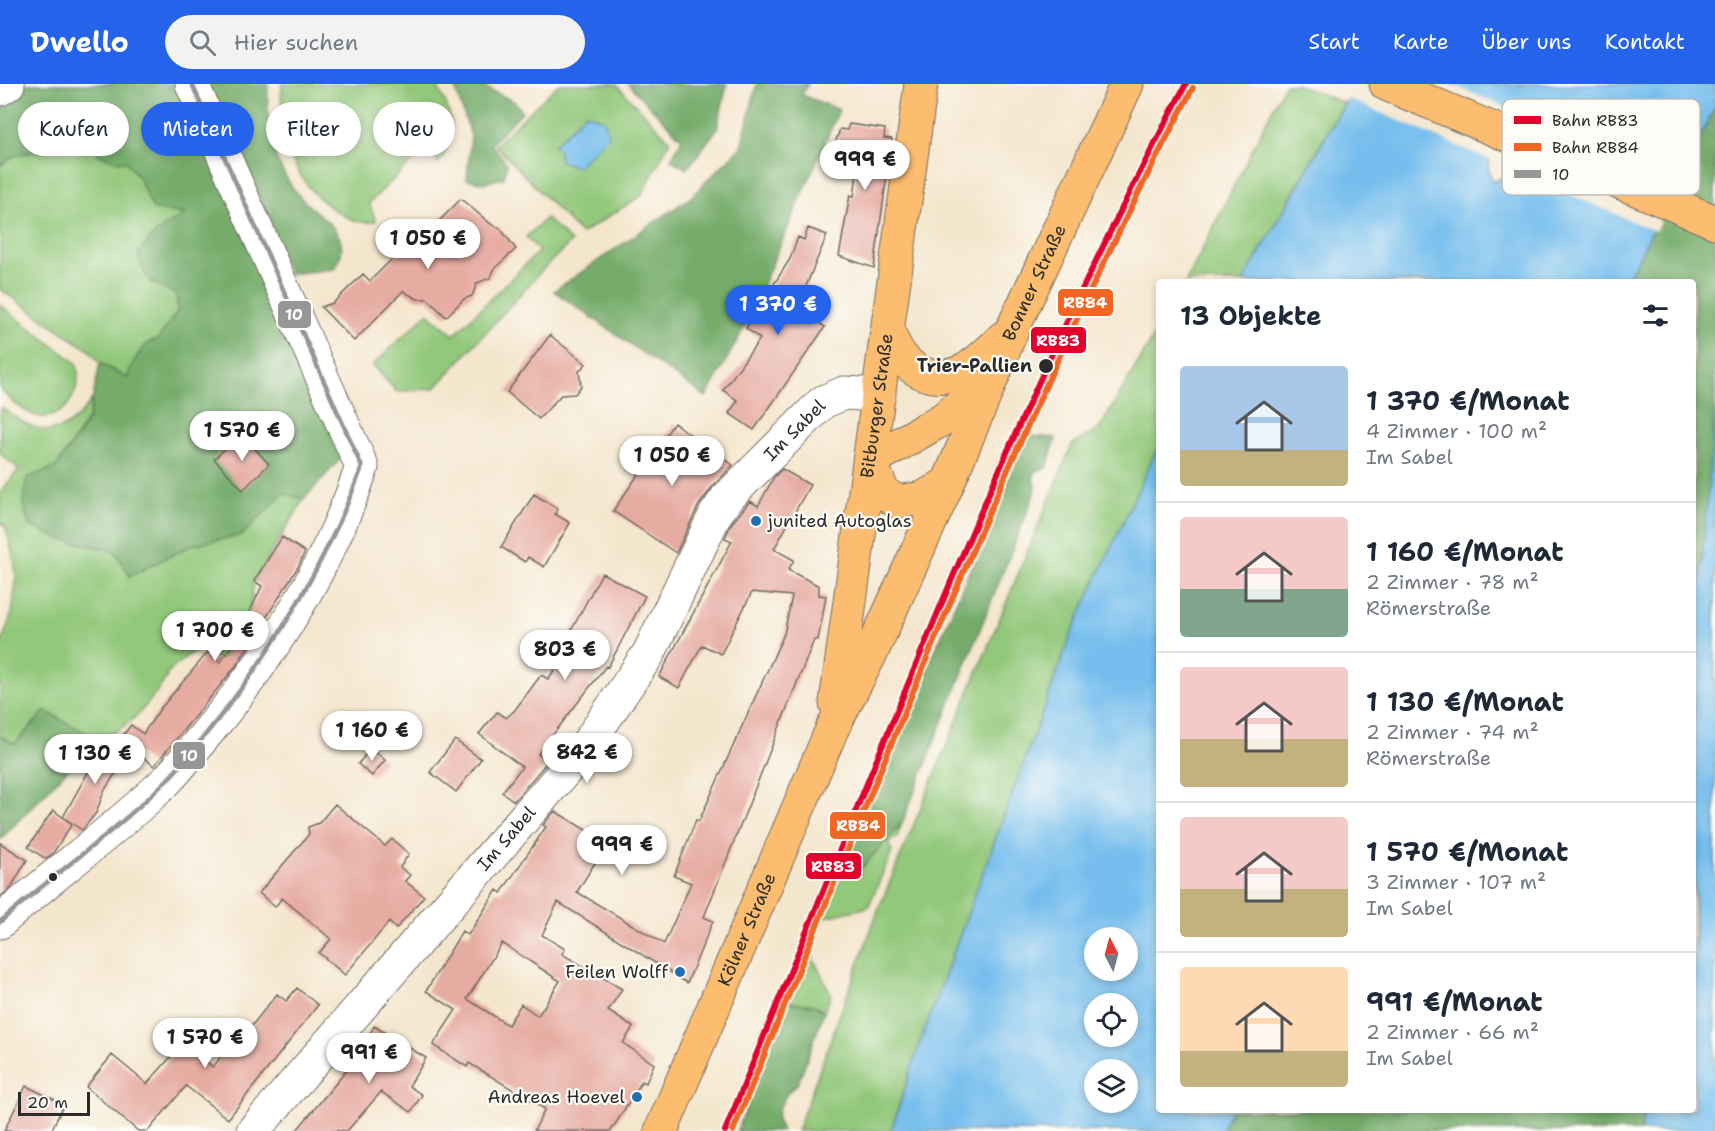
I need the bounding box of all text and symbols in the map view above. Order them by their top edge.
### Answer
search box [165,15,585,69]
text: Dwello [30,23,129,61]
icon: search [186,26,219,59]
text: Hier suchen [234,28,358,57]
text: Start [1309,28,1360,56]
text: Karte [1393,28,1449,56]
text: Über uns [1482,28,1572,56]
text: Kontakt [1605,28,1685,56]
legend [1502,99,1700,195]
chip: Kaufen [18,102,129,156]
chip: Mieten [141,102,254,156]
chip: Filter [266,102,361,156]
chip: Neu [373,102,455,156]
text: Bahn RB83 [1552,110,1638,131]
text: Bahn RB84 [1552,137,1639,158]
pin: 999 € [823,140,907,191]
text: 999 € [834,146,896,172]
text: 10 [1552,164,1569,185]
pin: 1 050 € [373,219,483,270]
street label: Bonner Straße [997,221,1072,345]
text: 1 050 € [389,225,467,251]
pin: 1 370 € [723,285,833,336]
line badge: RB84 [1057,288,1114,317]
text: 1 370 € [739,291,817,317]
text: RB84 [1063,292,1107,313]
text: 13 Objekte [1180,298,1322,333]
icon: filters [1639,299,1672,332]
line badge: 10 [277,300,312,329]
text: 10 [285,304,303,325]
line badge: RB83 [1030,326,1087,354]
text: RB83 [1036,330,1080,351]
street label: Bitburger Straße [855,332,899,480]
place label: Trier-Pallien [917,354,1032,378]
marker: Trier-Pallien [1037,357,1055,375]
text: 1 370 €/Monat [1366,383,1570,418]
icon: home [1228,390,1300,462]
street label: Im Sabel [759,394,831,466]
pin: 1 570 € [187,411,297,462]
text: 1 570 € [204,417,280,443]
text: 4 Zimmer · 100 m² [1366,418,1547,444]
pin: 1 050 € [617,436,727,487]
text: 1 050 € [633,442,711,468]
text: Im Sabel [1366,444,1453,470]
place label: junited Autoglas [767,509,912,533]
marker: junited Autoglas [749,514,763,528]
text: 1 160 €/Monat [1366,534,1564,569]
icon: home [1228,541,1300,613]
text: 2 Zimmer · 78 m² [1366,569,1539,595]
text: Römerstraße [1366,595,1491,621]
pin: 1 700 € [160,611,270,662]
text: 1 700 € [176,617,254,643]
pin: 803 € [523,630,607,681]
text: 803 € [534,636,596,662]
text: 1 130 €/Monat [1366,684,1564,719]
icon: home [1228,691,1300,763]
pin: 1 160 € [317,711,427,762]
text: 1 160 € [335,717,409,743]
text: 2 Zimmer · 74 m² [1366,719,1539,745]
pin: 842 € [545,733,629,784]
pin: 1 130 € [40,734,150,785]
text: 842 € [556,739,618,765]
text: 1 130 € [58,740,132,766]
line badge: 10 [172,741,206,770]
text: 10 [180,745,198,766]
text: Römerstraße [1366,745,1491,771]
street label: Im Sabel [472,801,541,876]
line badge: RB84 [829,811,886,840]
text: RB84 [836,815,880,836]
pin: 999 € [580,825,664,876]
text: 999 € [591,831,653,857]
text: 1 570 €/Monat [1366,834,1568,869]
icon: home [1228,841,1300,913]
line badge: RB83 [805,852,862,880]
text: RB83 [811,856,855,877]
street label: Kölner Straße [712,869,781,990]
text: 3 Zimmer · 107 m² [1366,869,1546,895]
unlabelled marker [47,871,59,883]
text: Im Sabel [1366,895,1453,921]
north arrow [1084,927,1138,981]
map controls [1084,927,1138,1113]
place label: Feilen Wolff [565,960,669,984]
marker: Feilen Wolff [673,965,687,979]
text: 991 €/Monat [1366,984,1543,1019]
icon: home [1228,991,1300,1063]
button: locate [1084,993,1138,1047]
pin: 1 570 € [150,1018,260,1069]
text: 2 Zimmer · 66 m² [1366,1019,1539,1045]
text: 1 570 € [167,1024,243,1050]
pin: 991 € [327,1033,411,1084]
text: 991 € [340,1039,398,1065]
text: Im Sabel [1366,1045,1453,1071]
button: layers [1084,1059,1138,1113]
place label: Andreas Hoevel [488,1085,626,1109]
scale bar [18,1089,90,1116]
marker: Andreas Hoevel [630,1090,644,1104]
text: 20 m [27,1092,68,1113]

